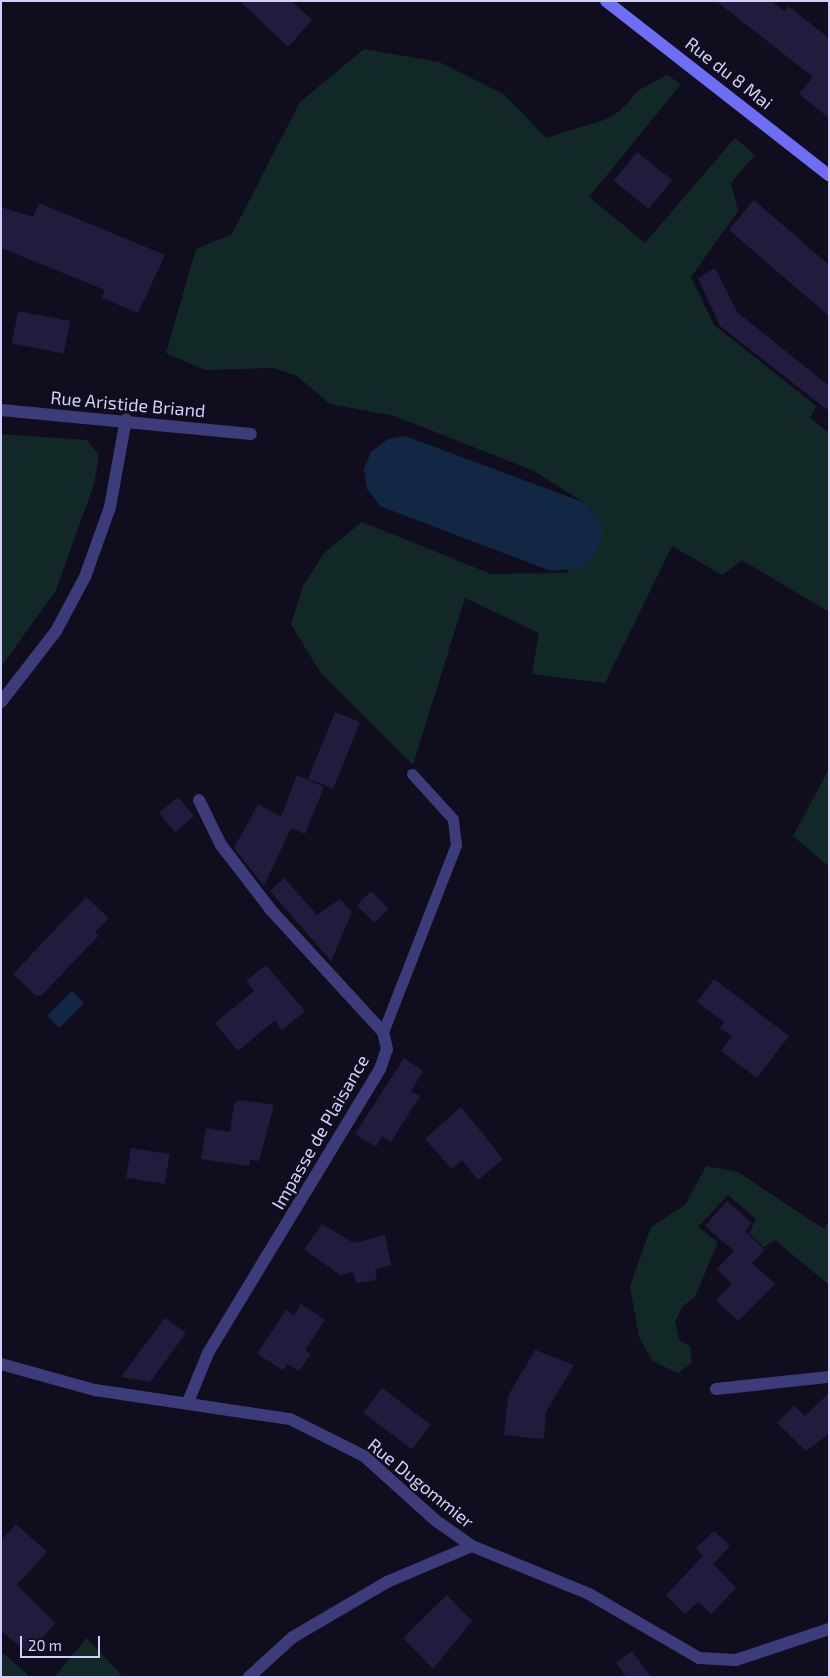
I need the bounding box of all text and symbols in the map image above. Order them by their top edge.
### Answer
street label: Rue du 8 Mai [681,32,777,114]
street label: Rue Aristide Briand [49,386,207,422]
street label: Impasse de Plaisance [267,1051,373,1213]
street label: Rue Dugommier [364,1434,478,1532]
scale bar [22,1626,102,1658]
text: 20 m [28,1636,62,1654]

